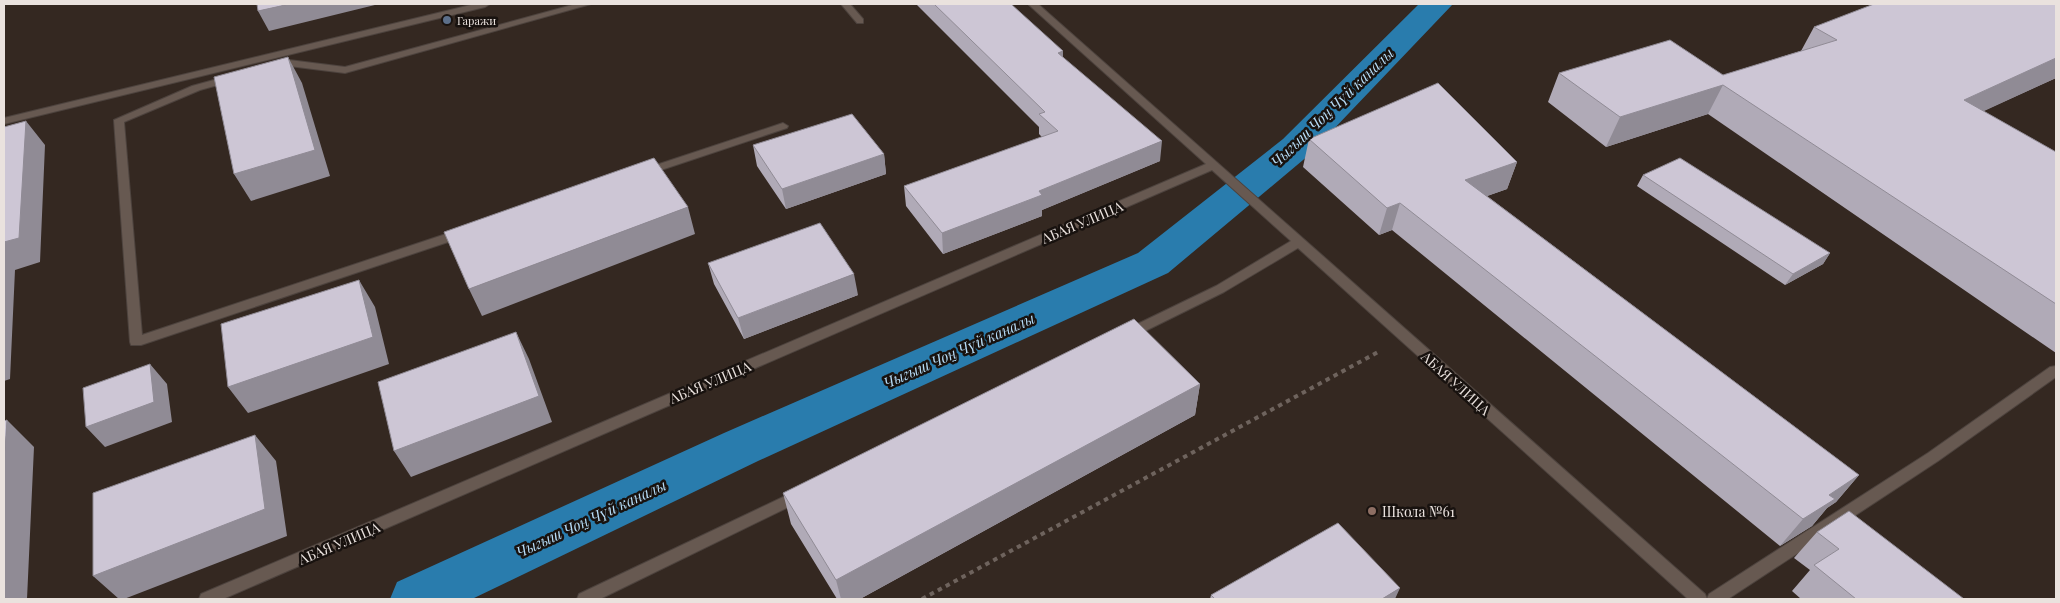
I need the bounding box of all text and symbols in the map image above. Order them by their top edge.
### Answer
place label: Гаражи [457,13,496,28]
marker: Гаражи [441,14,453,26]
water label: Чыгыш Чоң Чүй каналы [1266,43,1398,171]
street label: АБАЯ УЛИЦА [1037,196,1126,248]
water label: Чыгыш Чоң Чүй каналы [880,308,1038,392]
street label: АБАЯ УЛИЦА [1417,346,1495,419]
street label: АБАЯ УЛИЦА [665,356,754,408]
water label: Чыгыш Чоң Чүй каналы [513,474,669,562]
place label: Школа №61 [1382,502,1455,521]
marker: Школа №61 [1366,505,1378,517]
street label: АБАЯ УЛИЦА [294,517,383,569]

